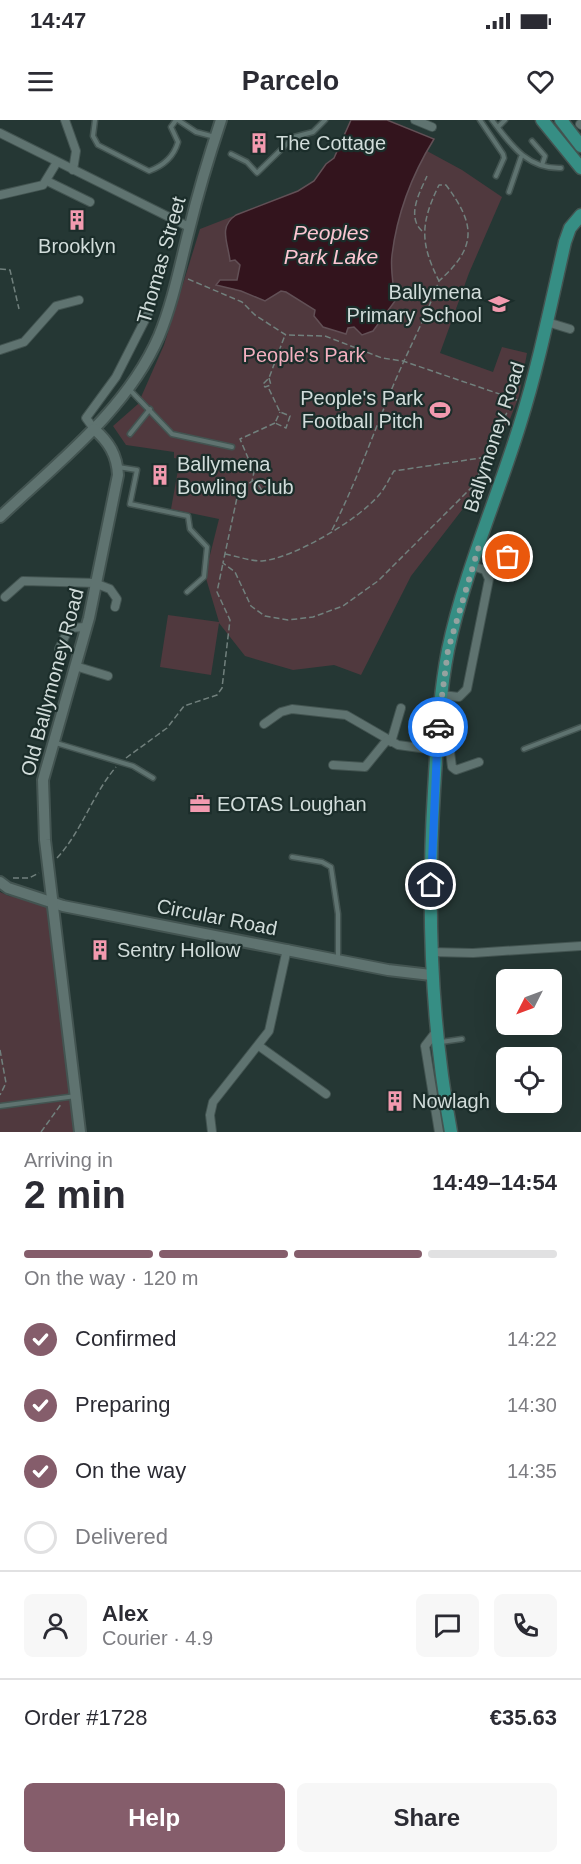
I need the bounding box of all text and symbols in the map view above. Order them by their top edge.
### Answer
text: 14:47 [30,8,86,33]
icon: menu [24,65,57,98]
icon: heart [524,65,557,98]
text: Parcelo [242,66,339,96]
building icon: The Cottage [247,131,271,155]
place label: The Cottage [276,132,386,154]
street label: Thomas Street [132,194,190,326]
building icon: Brooklyn [65,208,89,232]
water label: Peoples Park Lake [284,221,378,268]
place label: Brooklyn [38,235,116,257]
place label: Ballymena Primary School [346,281,483,326]
school or university icon: Ballymena Primary School [487,292,511,316]
park label: People's Park [243,344,366,366]
street label: Ballymoney Road [459,359,529,515]
place label: People's Park Football Pitch [300,387,424,432]
sports icon: People's Park Football Pitch [428,398,452,422]
place label: Ballymena Bowling Club [177,453,294,498]
building icon: Ballymena Bowling Club [148,463,172,487]
pin [482,531,533,582]
icon: bag [491,540,524,573]
street label: Old Ballymoney Road [16,586,88,778]
courier [408,697,468,757]
icon: car [422,711,455,744]
office icon: EOTAS Loughan [188,792,212,816]
place label: EOTAS Loughan [217,793,367,815]
pin [405,859,456,910]
icon: home [414,868,447,901]
street label: Circular Road [155,895,279,939]
building icon: Sentry Hollow [88,938,112,962]
place label: Sentry Hollow [117,939,241,961]
north arrow [496,969,562,1035]
map controls [496,969,562,1113]
button: locate [496,1047,562,1113]
building icon: Nowlagh [383,1089,407,1113]
place label: Nowlagh [412,1090,490,1112]
text: Arriving in [24,1149,113,1171]
text: 14:49–14:54 [432,1170,557,1195]
text: 2 min [24,1173,126,1216]
text: On the way · 120 m [24,1267,199,1289]
icon: check [24,1323,57,1356]
text: Confirmed [75,1326,176,1351]
text: 14:22 [507,1328,557,1350]
icon: check [24,1389,57,1422]
text: Preparing [75,1392,170,1417]
text: 14:30 [507,1394,557,1416]
icon: check [24,1455,57,1488]
text: On the way [75,1458,186,1483]
text: 14:35 [507,1460,557,1482]
text: Delivered [75,1524,168,1549]
button: person [24,1594,87,1657]
button: chat [416,1594,479,1657]
button: phone [494,1594,557,1657]
text: Alex [102,1601,148,1626]
text: Courier · 4.9 [102,1627,213,1649]
text: Order #1728 [24,1705,148,1730]
text: €35.63 [490,1705,557,1730]
button: Help [24,1783,285,1852]
button: Share [297,1783,557,1852]

